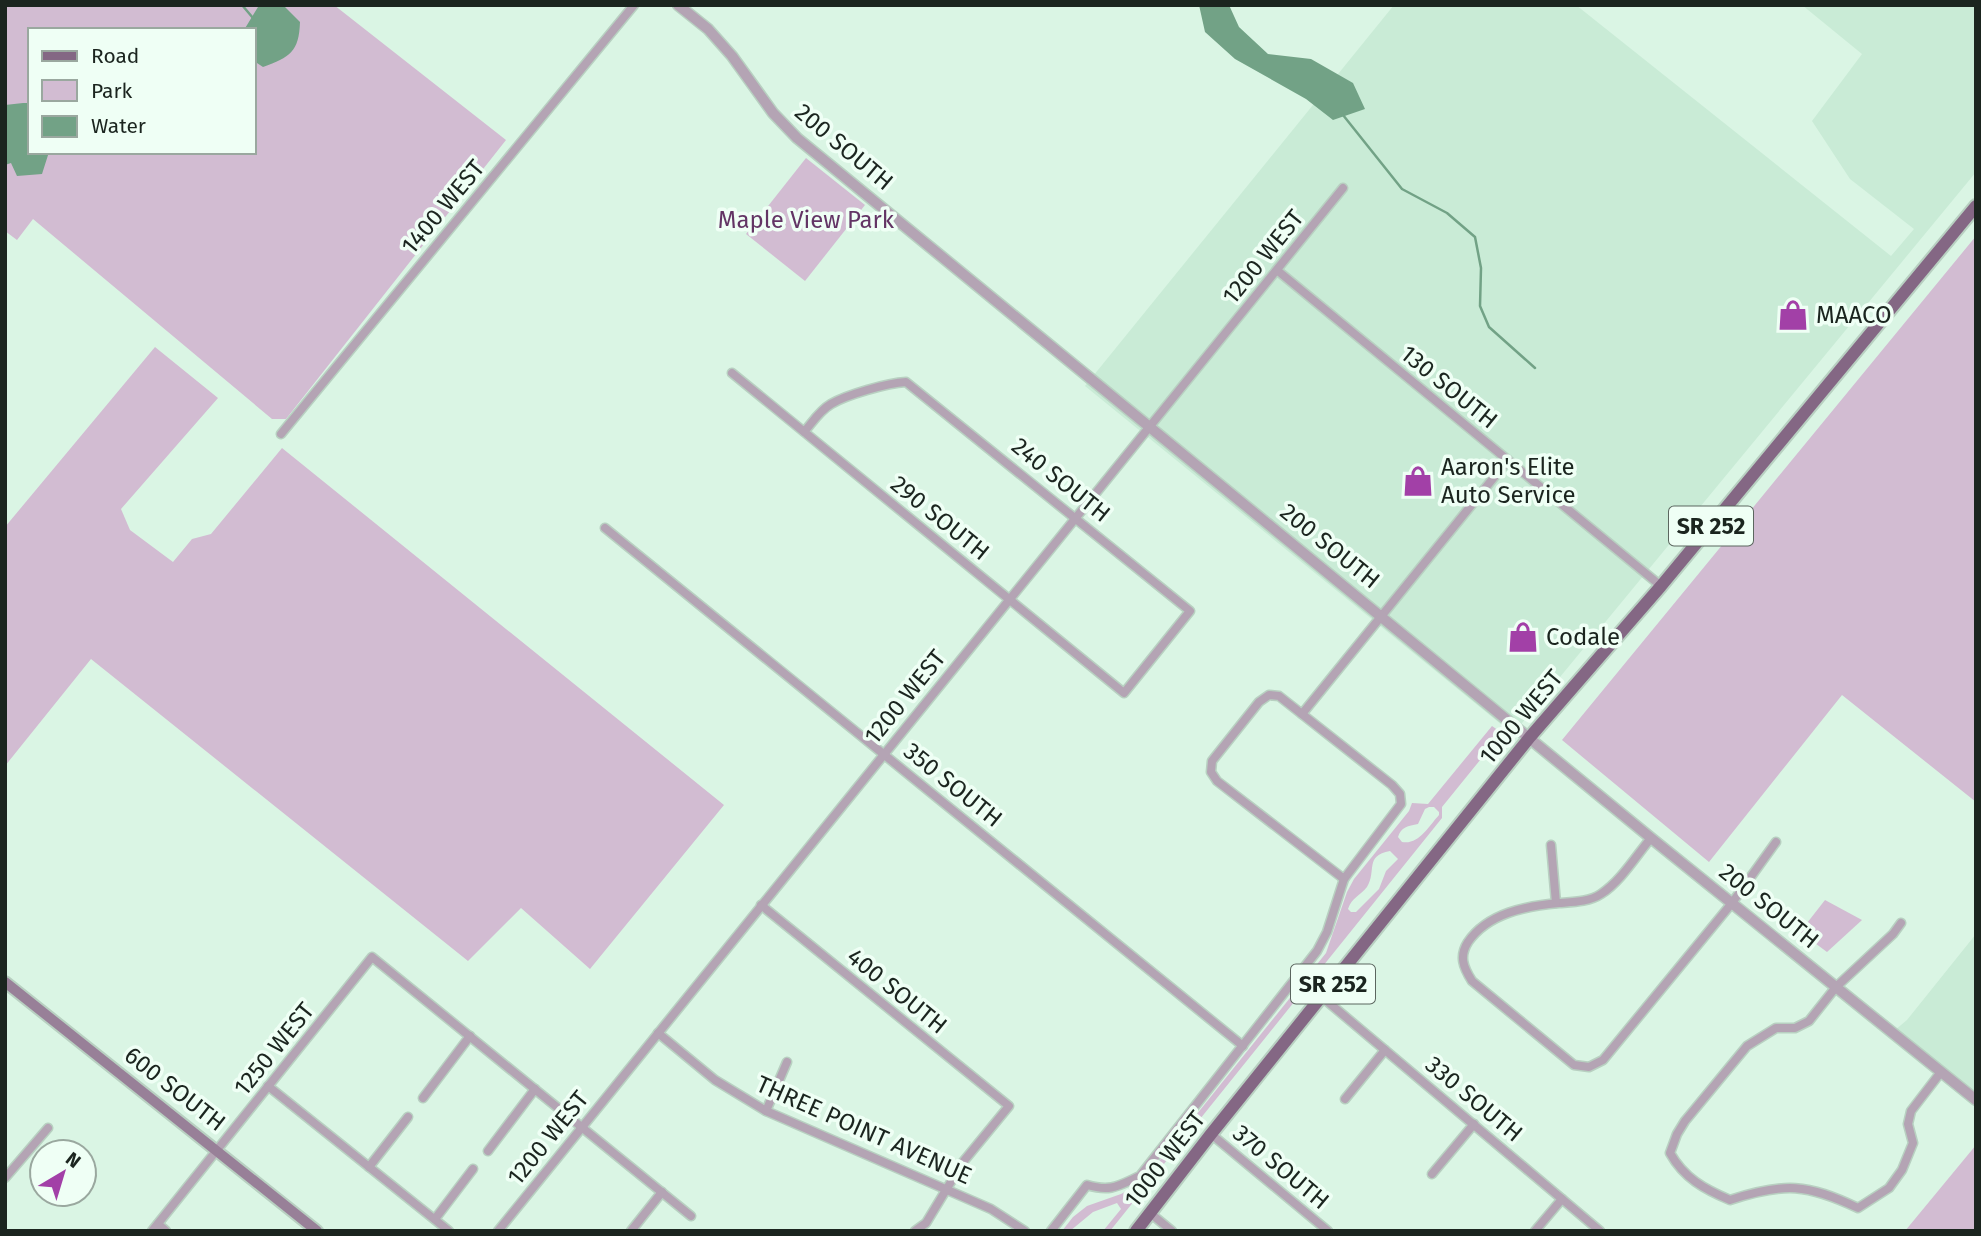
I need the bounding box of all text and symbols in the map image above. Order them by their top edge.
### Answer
legend [28,28,256,154]
text: Road [91,43,139,69]
text: Park [91,78,133,104]
street label: 200 SOUTH [789,98,899,196]
text: Water [91,113,146,139]
street label: 1400 WEST [396,154,491,260]
street label: 1200 WEST [1217,204,1310,310]
park label: Maple View Park [718,206,895,234]
shop icon: MAACO [1776,298,1810,332]
place label: MAACO [1816,301,1892,329]
street label: 130 SOUTH [1395,339,1503,435]
street label: 240 SOUTH [1006,432,1116,528]
place label: Aaron's Elite Auto Service [1441,453,1575,509]
shop icon: Aaron's Elite Auto Service [1401,464,1435,498]
street label: 290 SOUTH [885,470,995,566]
street label: 200 SOUTH [1275,498,1385,594]
road number: SR 252 [1669,506,1753,546]
shop icon: Codale [1506,620,1540,654]
place label: Codale [1546,623,1620,651]
street label: 1200 WEST [859,644,952,750]
street label: 1000 WEST [1474,664,1569,770]
street label: 350 SOUTH [898,737,1008,833]
street label: 200 SOUTH [1714,858,1824,954]
street label: 400 SOUTH [841,942,953,1040]
road number: SR 252 [1291,965,1375,1004]
street label: 1250 WEST [228,996,320,1101]
street label: 600 SOUTH [119,1041,231,1137]
street label: 330 SOUTH [1420,1050,1528,1148]
street label: THREE POINT AVENUE [752,1070,976,1190]
street label: 1200 WEST [502,1085,595,1191]
street label: 1000 WEST [1119,1105,1212,1213]
street label: 370 SOUTH [1227,1119,1335,1215]
north arrow [28,1138,98,1208]
text: N [61,1147,85,1173]

